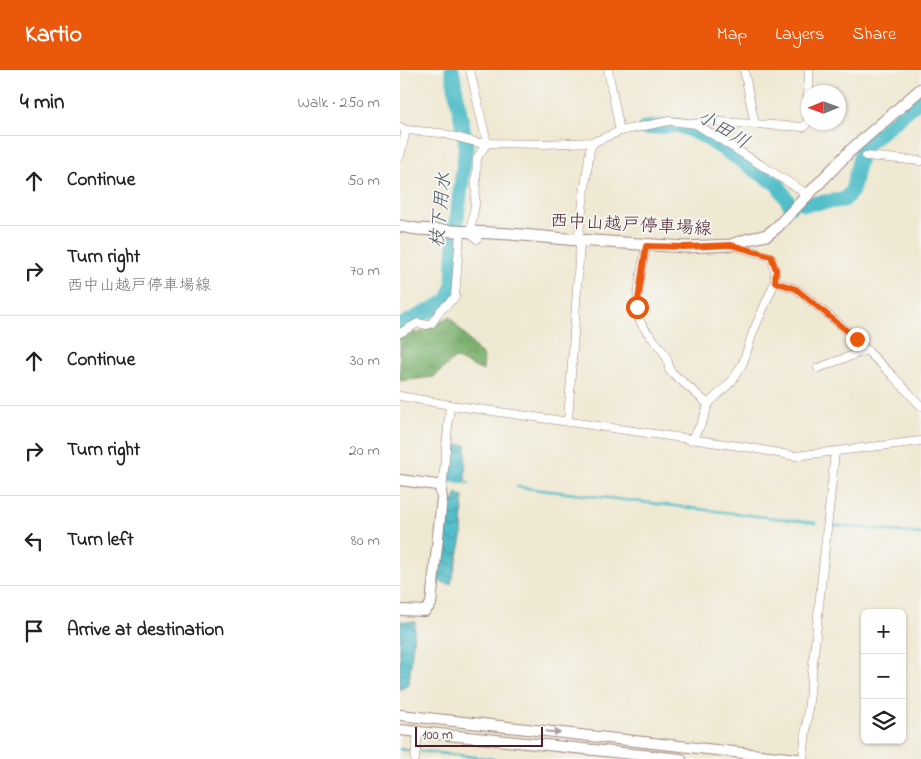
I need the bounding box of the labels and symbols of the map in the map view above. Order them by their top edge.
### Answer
north arrow [801,85,846,130]
water label: 小田川 [691,104,754,156]
water label: 枝下用水 [424,171,459,249]
street label: 西中山越戸停車場線 [549,209,712,243]
route start [626,296,649,319]
route end [846,328,869,351]
scale bar [415,724,542,747]
one-way arrow [545,728,561,736]

